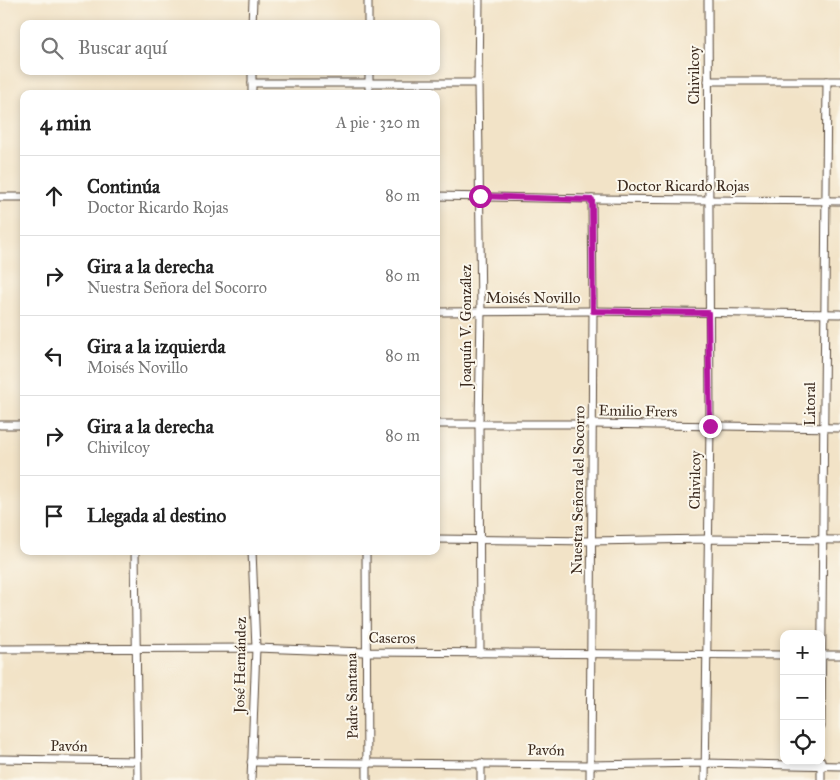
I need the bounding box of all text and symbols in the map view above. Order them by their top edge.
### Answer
search box [20,20,440,75]
icon: search [38,34,66,62]
text: Buscar aquí [78,36,167,59]
street label: Chivilcoy [685,45,703,104]
text: 4 min [40,110,91,136]
text: A pie · 320 m [336,113,420,132]
text: Continúa [87,175,160,198]
street label: Doctor Ricardo Rojas [617,177,749,195]
icon: ahead [40,182,68,210]
route start [469,185,492,208]
text: 80 m [385,186,420,205]
text: Doctor Ricardo Rojas [87,198,228,217]
text: Gira a la derecha [87,255,214,278]
icon: right [40,262,68,290]
street label: Joaquín V. González [457,264,476,390]
text: 80 m [385,266,420,285]
text: Nuestra Señora del Socorro [87,278,267,297]
street label: Moisés Novillo [486,289,581,307]
text: Gira a la izquierda [87,335,226,358]
icon: left [40,342,68,370]
text: 80 m [385,346,420,365]
text: Moisés Novillo [87,358,188,377]
street label: Litoral [801,381,819,426]
street label: Emilio Frers [598,401,678,421]
street label: Nuestra Señora del Socorro [568,405,588,574]
text: Gira a la derecha [87,415,214,438]
route end [699,415,722,438]
icon: right [40,422,68,450]
text: 80 m [385,426,420,445]
text: Chivilcoy [87,438,150,457]
street label: Chivilcoy [685,449,705,510]
icon: arrive [40,502,68,530]
text: Llegada al destino [87,504,226,527]
street label: José Hernández [230,617,251,715]
street label: Caseros [368,629,416,647]
map controls [780,630,825,765]
button: + [780,630,825,675]
street label: Padre Santana [342,652,362,739]
button: − [780,675,825,720]
button: locate [780,720,825,765]
street label: Pavón [50,737,88,755]
street label: Pavón [527,741,565,759]

